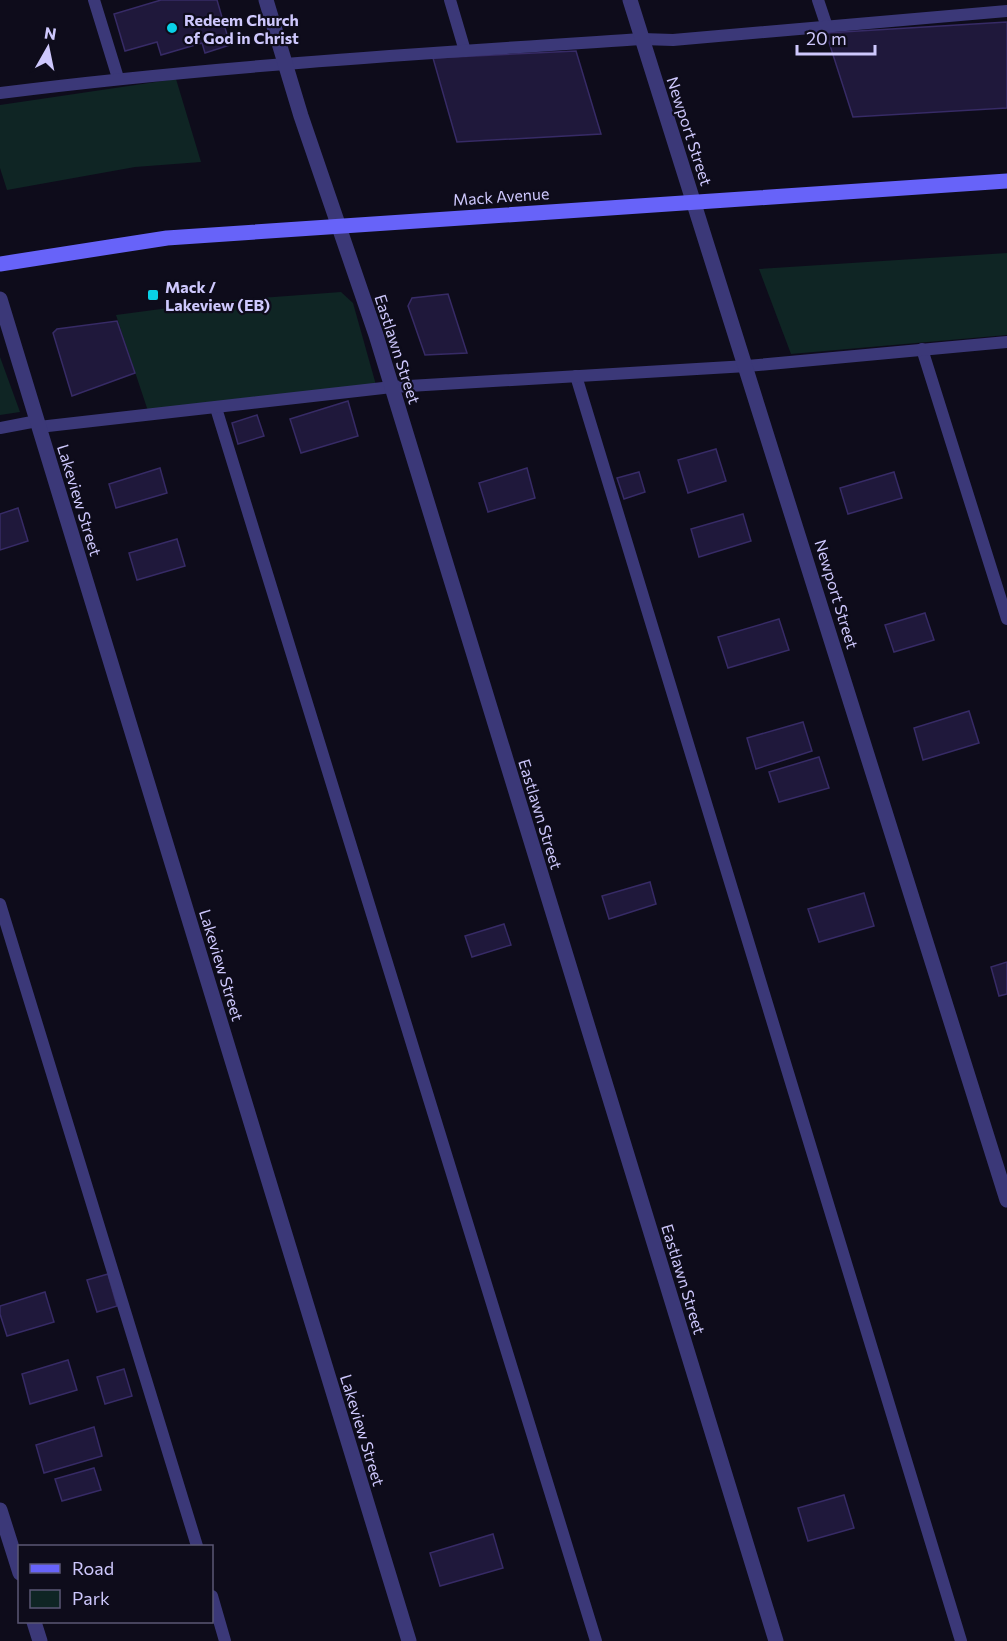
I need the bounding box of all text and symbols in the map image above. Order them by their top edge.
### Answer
place label: Redeem Church of God in Christ [184,10,299,47]
north arrow [18,18,78,78]
scale bar [797,18,875,56]
marker: Redeem Church of God in Christ [165,21,179,35]
text: N [43,22,58,43]
text: 20 m [806,27,847,49]
street label: Newport Street [663,74,717,188]
street label: Mack Avenue [452,183,550,209]
place label: Mack / Lakeview (EB) [165,277,270,314]
marker: Mack / Lakeview (EB) [146,288,160,302]
street label: Eastlawn Street [371,292,425,407]
street label: Lakeview Street [54,442,106,559]
street label: Newport Street [811,537,863,651]
street label: Eastlawn Street [515,757,567,872]
street label: Lakeview Street [196,907,248,1024]
street label: Eastlawn Street [658,1222,710,1337]
street label: Lakeview Street [337,1372,389,1489]
legend [18,1545,213,1623]
text: Road [72,1557,114,1579]
text: Park [72,1587,110,1609]

